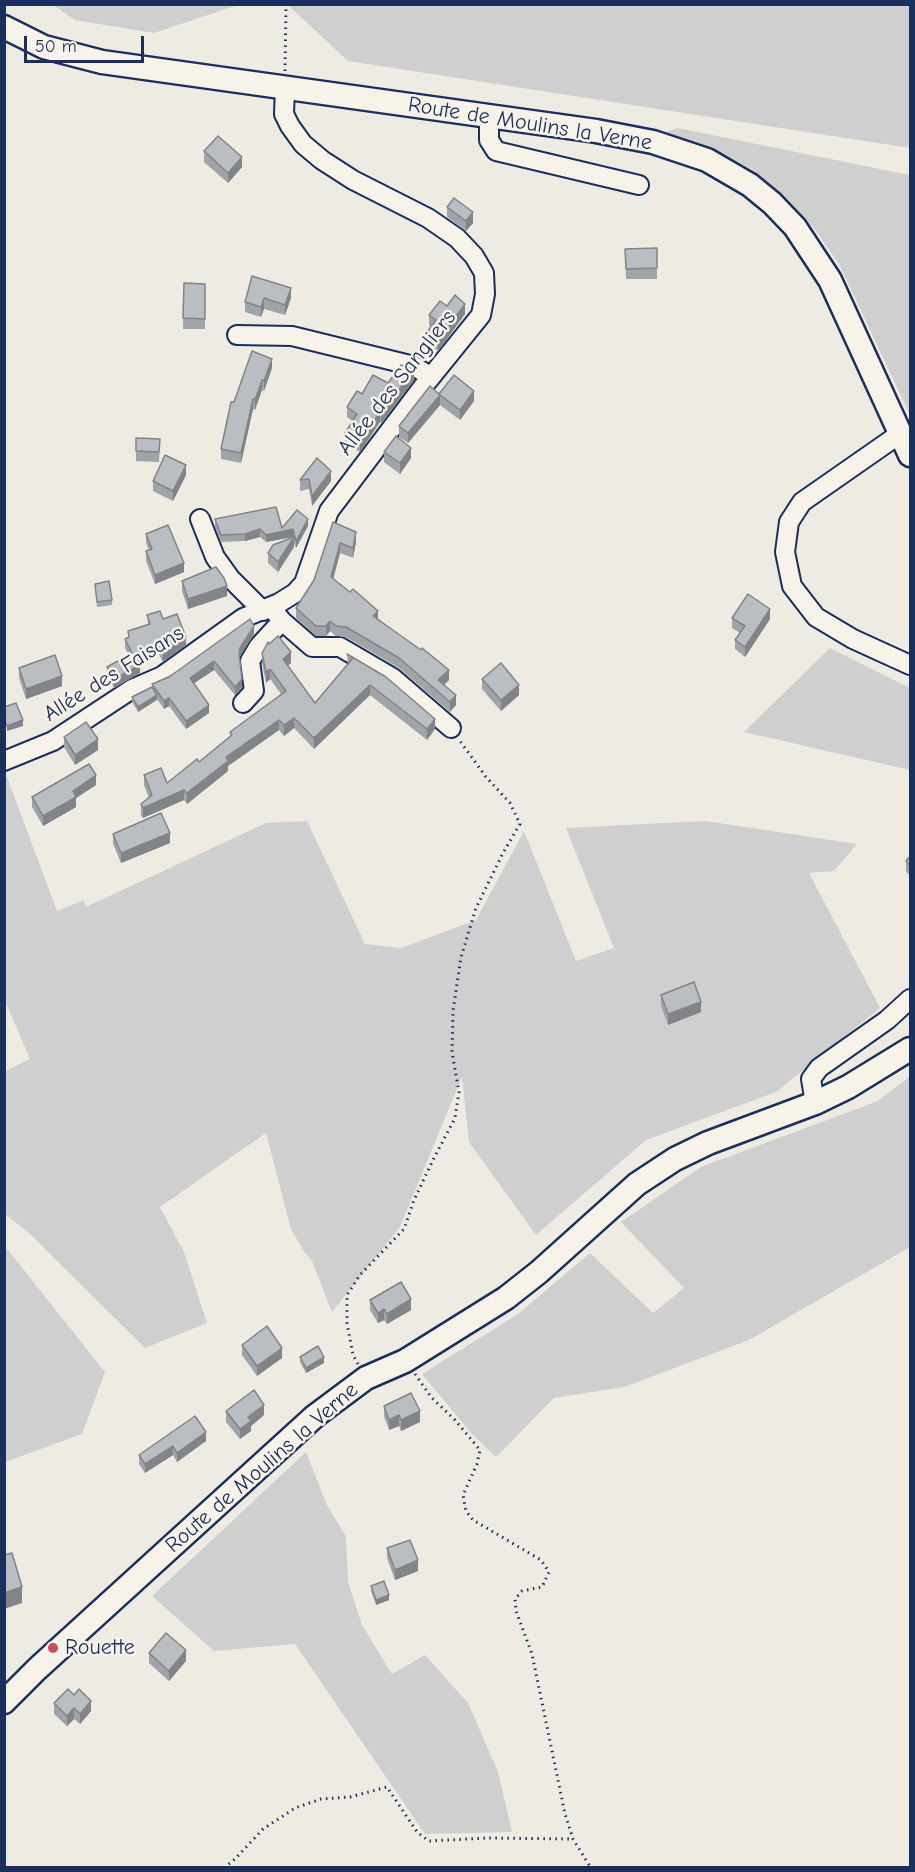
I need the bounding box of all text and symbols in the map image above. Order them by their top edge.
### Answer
scale bar [27,24,147,62]
text: 50 m [35,36,77,57]
street label: Route de Moulins la Verne [406,92,654,156]
street label: Allée des Sangliers [332,305,462,461]
street label: Allée des Faisans [39,620,189,728]
street label: Route de Moulins la Verne [160,1377,364,1559]
place label: Rouette [65,1635,135,1661]
marker: Rouette [46,1641,60,1655]

